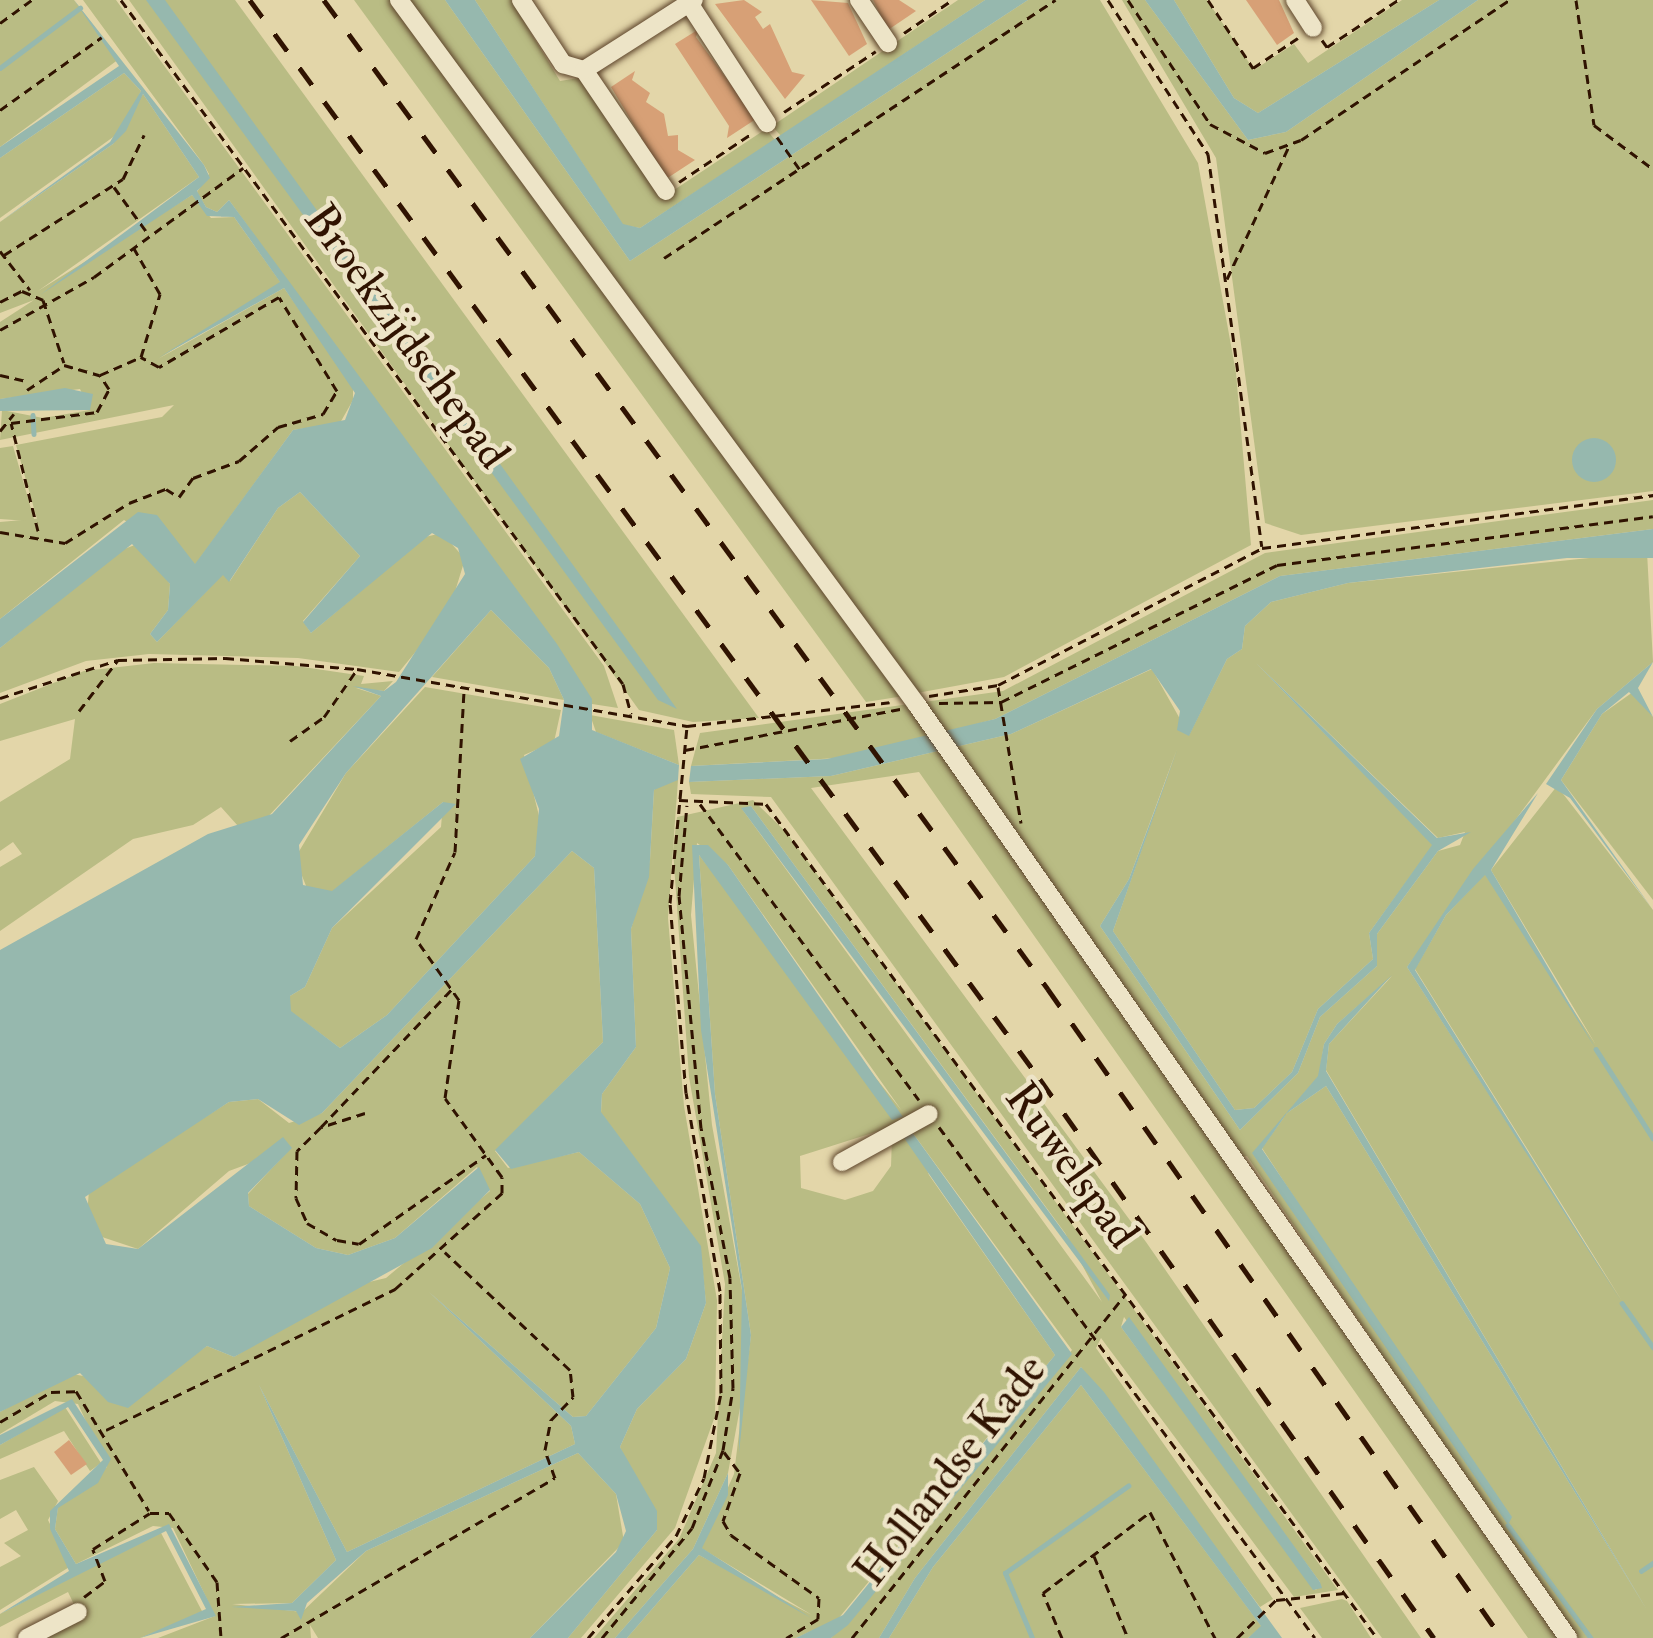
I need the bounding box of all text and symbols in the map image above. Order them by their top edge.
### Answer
street label: Broekzijdschepad [292,194,520,480]
street label: Ruwelspad [993,1073,1149,1259]
street label: Hollandse Kade [844,1344,1058,1598]

